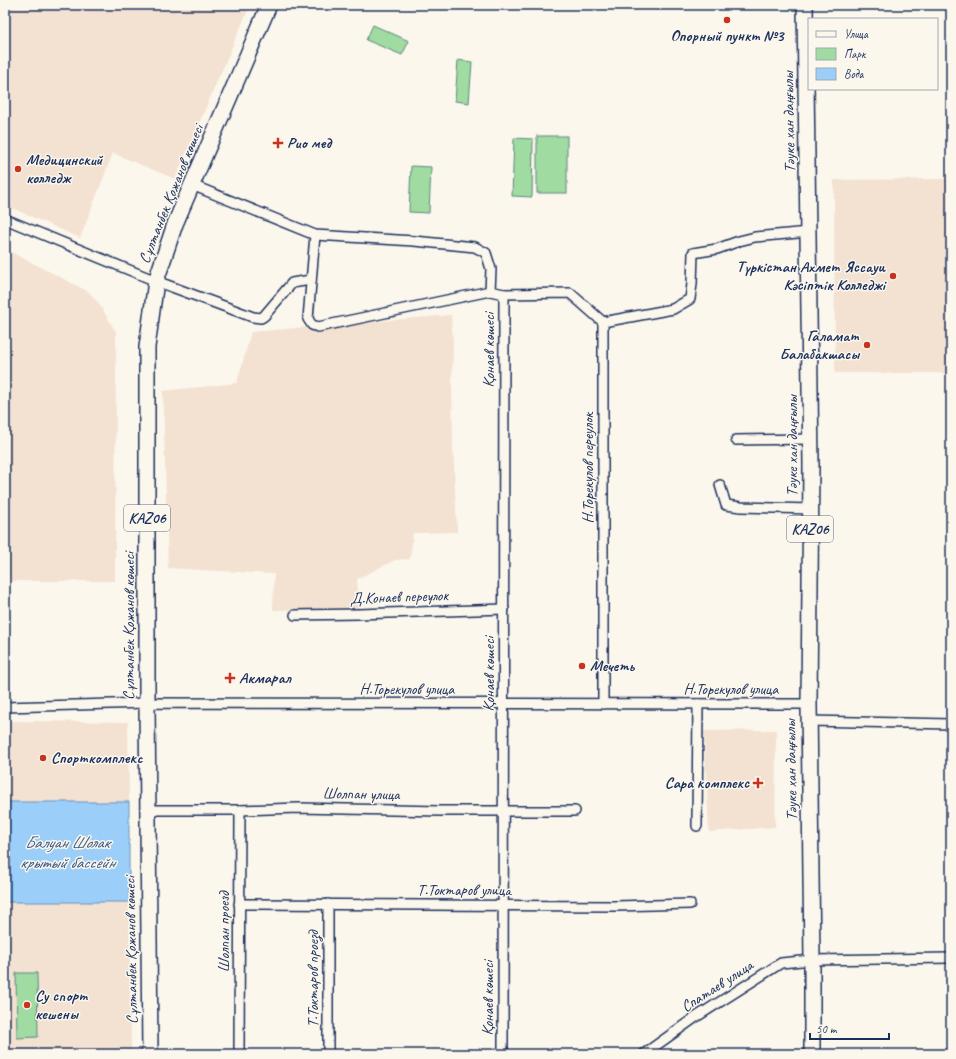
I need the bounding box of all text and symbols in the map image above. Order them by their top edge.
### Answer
marker: Опорный пункт №3 [722,15,732,25]
legend [808,18,938,90]
place label: Опорный пункт №3 [670,26,785,46]
text: Улица [844,26,869,42]
text: Парк [844,46,867,62]
text: Вода [844,66,865,82]
street label: Тәуке хан даңғылы [778,70,800,173]
street label: Сұлтанбек Қожанов көшесі [134,120,209,266]
place label: Рио мед [287,133,332,153]
marker: Рио мед [272,137,284,149]
place label: Медицинский колледж [26,150,104,188]
marker: Медицинский колледж [13,164,23,174]
place label: Түркістан Ахмет Яссауи Кәсіптік Колледжі [736,257,887,295]
marker: Түркістан Ахмет Яссауи Кәсіптік Колледжі [888,271,898,281]
street label: Қонаев көшесі [479,310,499,388]
place label: Галамат Балабакшасы [779,326,860,364]
marker: Галамат Балабакшасы [862,340,872,350]
street label: Тәуке хан даңғылы [782,394,802,497]
street label: Н.Торекулов переулок [578,411,598,523]
road number: KАZ06 [124,505,170,531]
road number: KАZ06 [787,516,833,542]
street label: Сұлтанбек Қожанов көшесі [119,550,139,700]
street label: Д.Конаев переулок [350,585,450,609]
street label: Қонаев көшесі [479,634,499,712]
place label: Мечеть [590,656,636,676]
marker: Мечеть [577,661,587,671]
place label: Акмарал [239,668,293,688]
marker: Акмарал [224,672,236,684]
street label: Н.Торекулов улица [360,679,455,699]
street label: Н.Торекулов улица [684,679,779,699]
street label: Тәуке хан даңғылы [780,718,802,821]
place label: Спорткомплекс [51,748,143,768]
marker: Спорткомплекс [38,753,48,763]
place label: Сара комплекс [665,773,750,793]
marker: Сара комплекс [752,777,764,789]
street label: Шолпан улица [322,783,401,805]
water label: Балуан Шолак крытый бассейн [19,832,118,873]
street label: Сұлтанбек Қожанов көшесі [120,874,142,1024]
street label: Т.Токтаров улица [417,880,512,900]
street label: Шолпан проезд [214,890,234,972]
street label: Т.Токтаров проезд [303,929,323,1027]
street label: Спатаев улица [677,955,758,1017]
street label: Қонаев көшесі [478,958,498,1036]
place label: Су спорт кешены [35,986,88,1024]
marker: Су спорт кешены [22,1000,32,1010]
scale bar [810,1015,889,1041]
text: 50 m [816,1021,838,1037]

